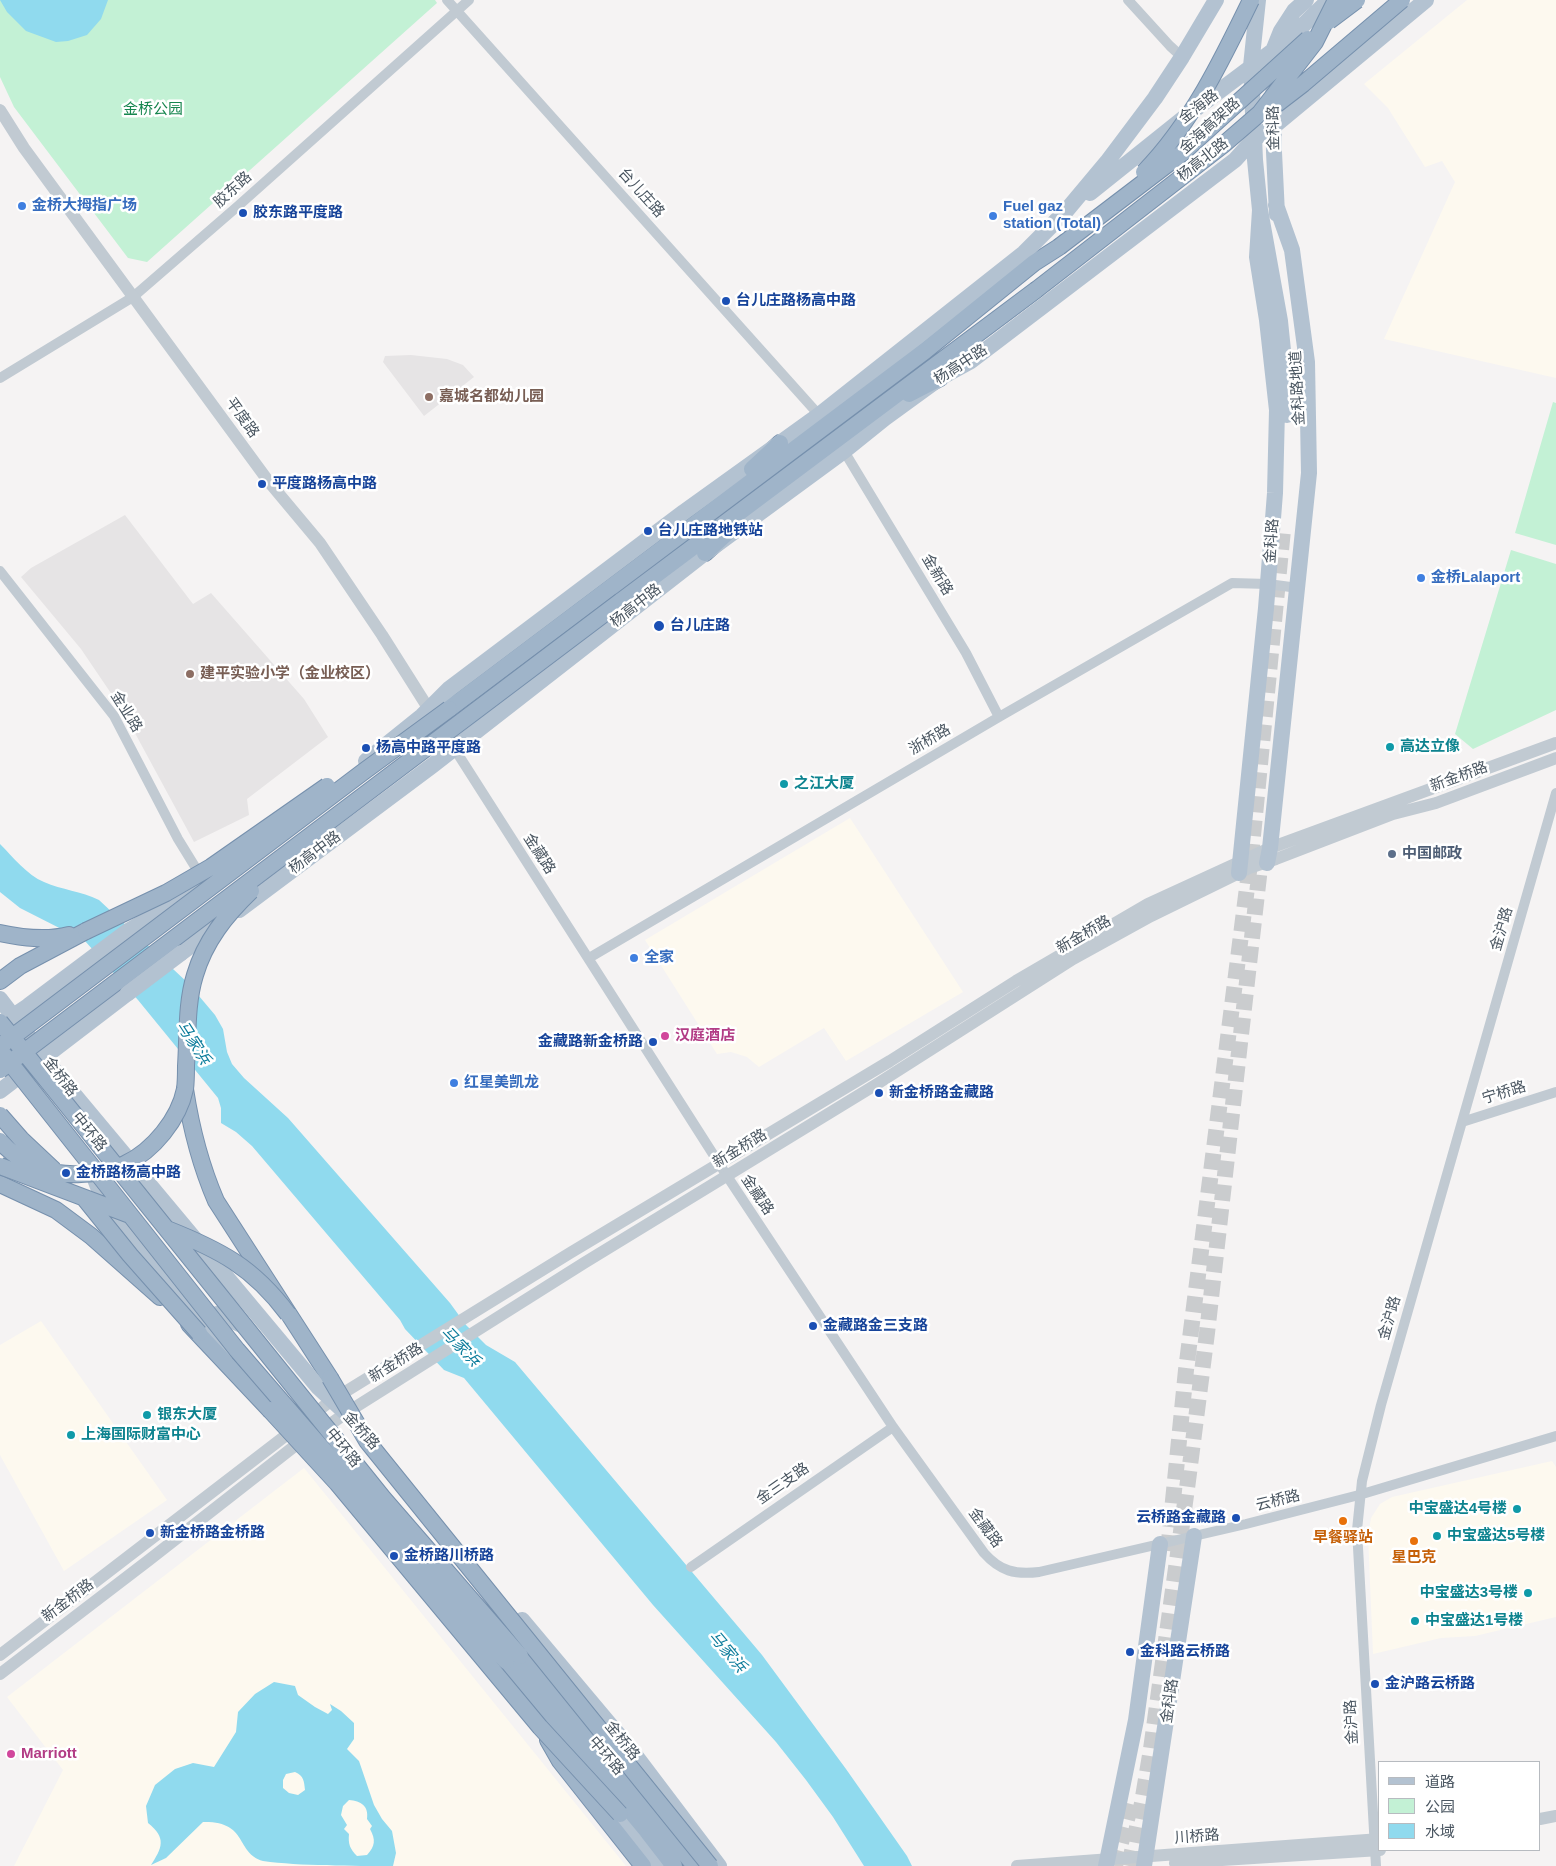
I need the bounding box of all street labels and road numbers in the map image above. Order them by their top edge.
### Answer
street label: 金海路 [1176,86,1222,128]
street label: 金海高架路 [1176,94,1244,158]
street label: 金科路 [1265,105,1283,151]
street label: 杨高北路 [1174,134,1232,186]
street label: 台儿庄路 [614,165,668,221]
street label: 胶东路 [210,168,256,212]
street label: 杨高中路 [931,341,991,389]
street label: 金科路地道 [1287,350,1309,426]
street label: 平度路 [221,395,263,441]
street label: 金科路 [1261,518,1283,564]
street label: 金新路 [918,551,956,599]
street label: 杨高中路 [607,580,665,632]
street label: 金业路 [106,688,146,736]
street label: 浙桥路 [906,721,954,759]
street label: 新金桥路 [1428,758,1490,796]
street label: 杨高中路 [286,828,344,878]
street label: 金藏路 [519,830,559,878]
street label: 金沪路 [1487,905,1517,953]
street label: 新金桥路 [1054,912,1114,958]
street label: 金桥路 [39,1054,81,1100]
street label: 宁桥路 [1480,1078,1528,1108]
street label: 中环路 [68,1109,110,1155]
street label: 新金桥路 [710,1126,770,1172]
street label: 金藏路 [737,1171,777,1219]
street label: 金沪路 [1375,1294,1405,1342]
street label: 新金桥路 [366,1339,426,1387]
street label: 金桥路 [339,1408,383,1454]
street label: 中环路 [322,1425,364,1471]
street label: 金三支路 [753,1459,813,1509]
street label: 云桥路 [1254,1487,1302,1515]
street label: 金藏路 [964,1505,1006,1551]
street label: 新金桥路 [39,1576,97,1626]
street label: 金科路 [1158,1677,1182,1725]
street label: 金沪路 [1342,1699,1362,1745]
street label: 金桥路 [601,1718,643,1764]
street label: 中环路 [585,1733,627,1779]
street label: 川桥路 [1174,1826,1220,1848]

